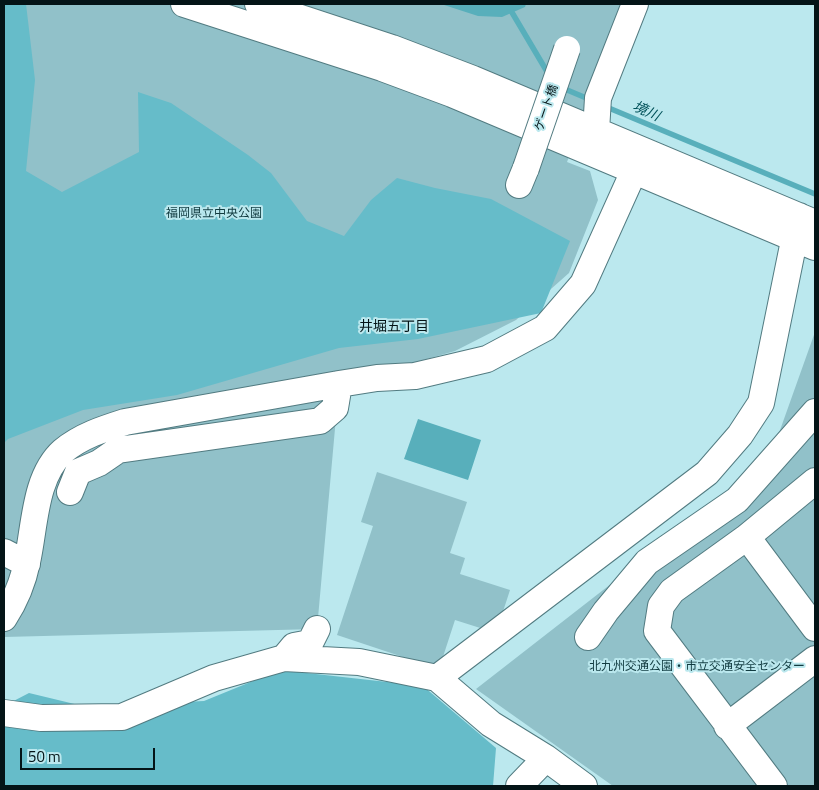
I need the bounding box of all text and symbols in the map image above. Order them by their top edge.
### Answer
street label: ゲート橋 [532,83,562,133]
water label: 境川 [630,99,662,125]
park label: 福岡県立中央公園 [166,207,262,221]
district label: 井堀五丁目 [359,320,429,336]
park label: 北九州交通公園・市立交通安全センター [589,660,805,674]
scale bar [22,738,158,770]
text: 50 m [28,745,61,768]

